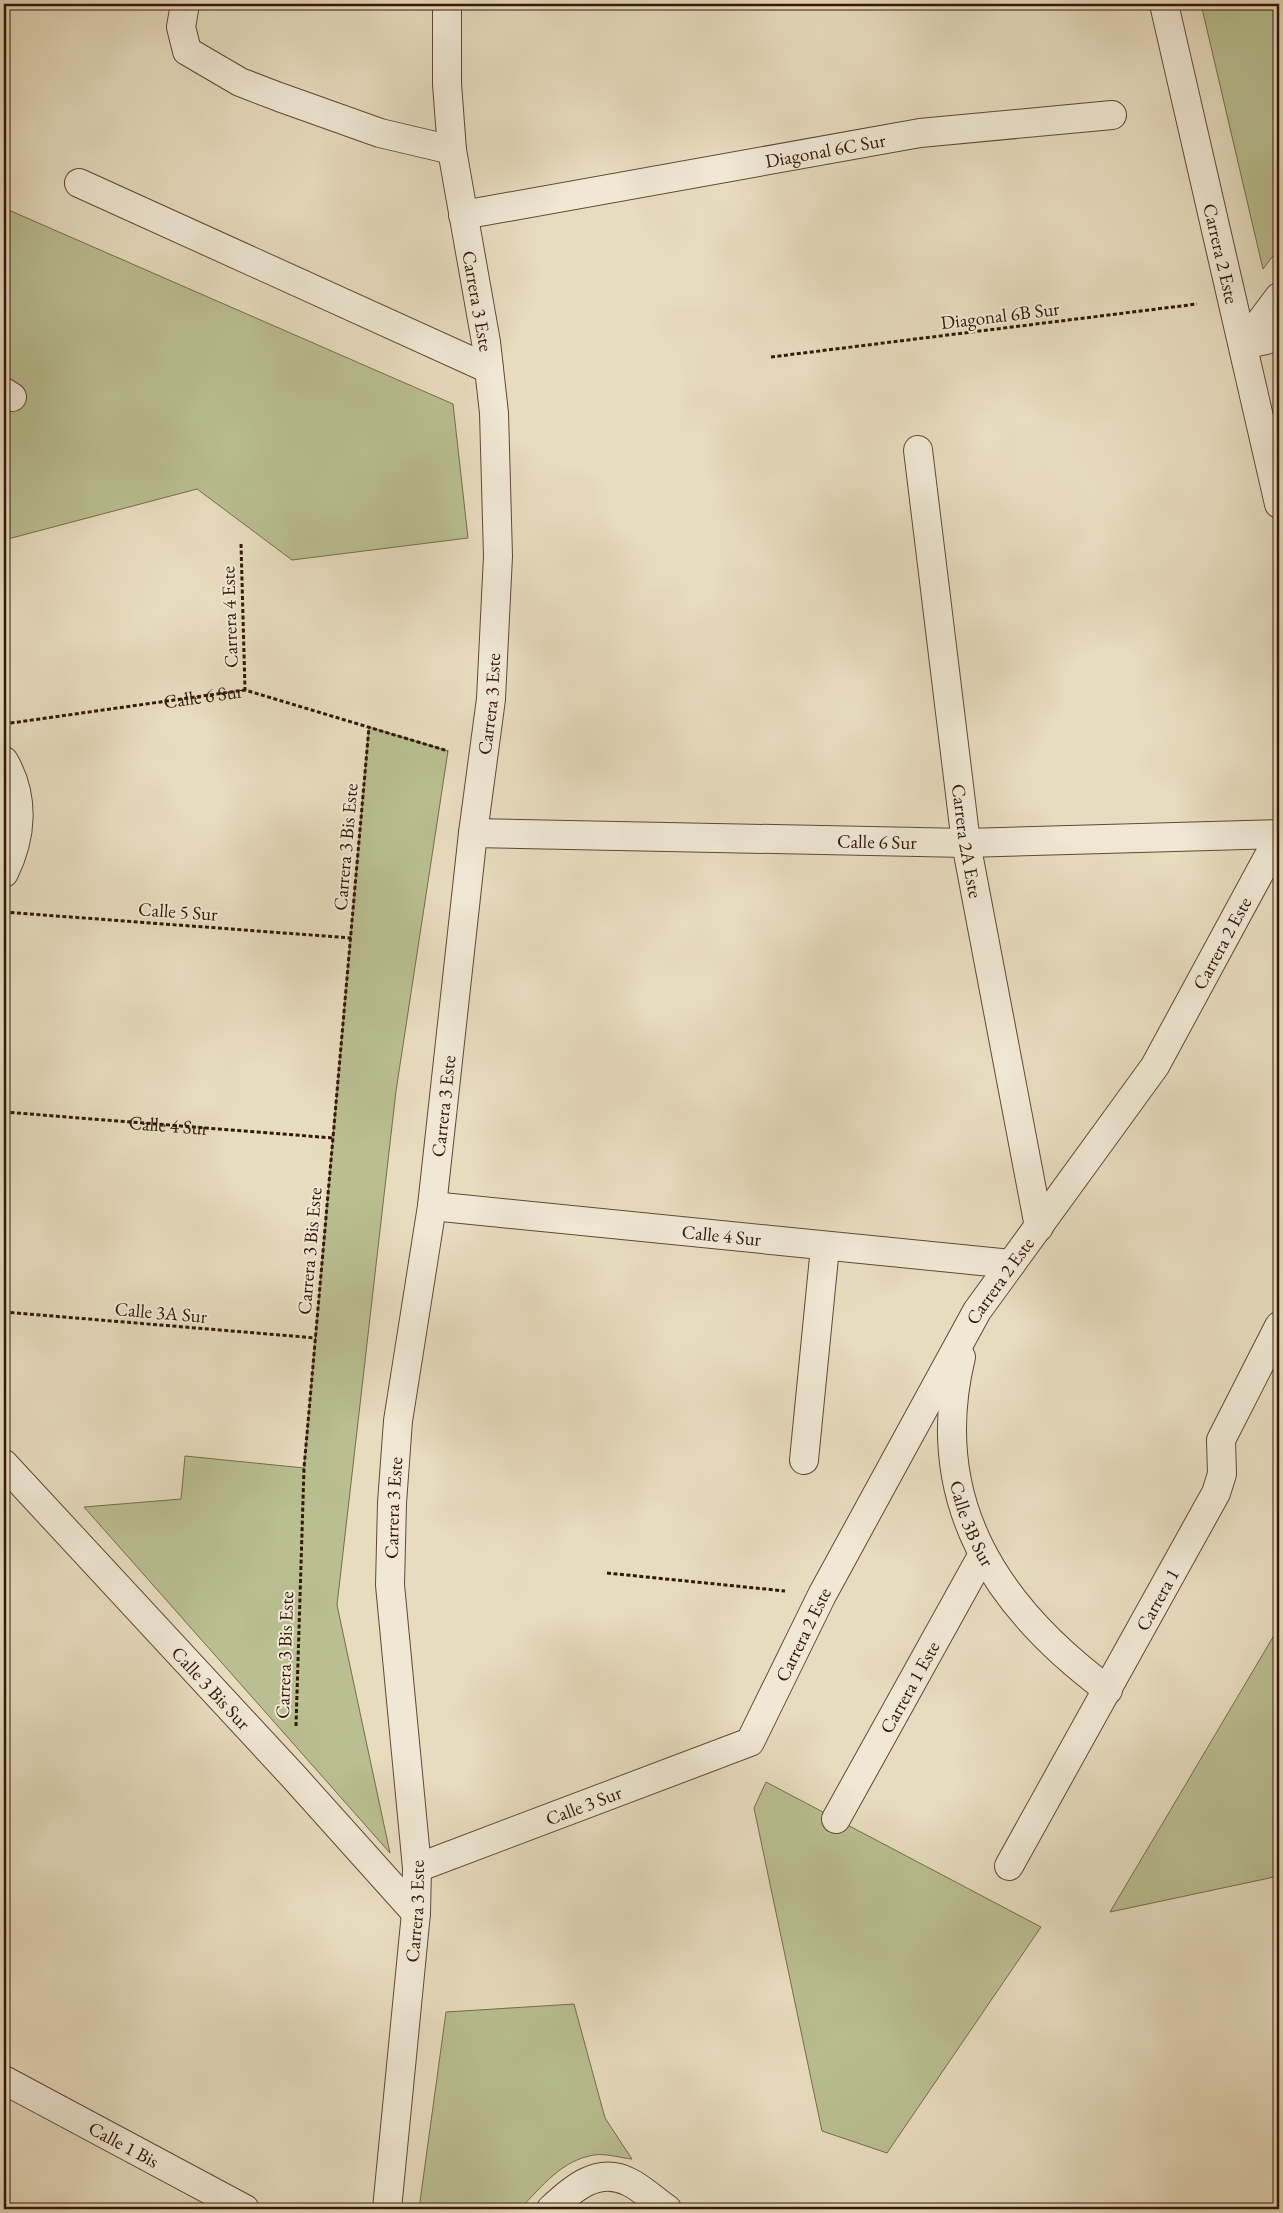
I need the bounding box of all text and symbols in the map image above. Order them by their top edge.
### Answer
street label: Diagonal 6C Sur [763,127,888,174]
street label: Carrera 2 Este [1197,201,1245,306]
street label: Carrera 3 Este [456,249,499,354]
street label: Diagonal 6B Sur [939,296,1062,335]
street label: Carrera 4 Este [215,566,244,668]
street label: Carrera 3 Este [472,652,506,756]
street label: Calle 6 Sur [162,678,245,714]
street label: Carrera 3 Bis Este [327,782,364,912]
street label: Carrera 2A Este [946,782,988,900]
street label: Calle 6 Sur [837,828,918,855]
street label: Carrera 2 Este [1187,892,1257,994]
street label: Calle 5 Sur [137,896,219,927]
street label: Carrera 3 Este [425,1054,461,1158]
street label: Calle 4 Sur [128,1110,210,1141]
street label: Carrera 3 Bis Este [291,1186,328,1316]
street label: Calle 4 Sur [681,1219,763,1252]
street label: Carrera 2 Este [960,1232,1040,1329]
street label: Calle 3A Sur [114,1296,209,1329]
street label: Carrera 3 Este [379,1456,408,1559]
street label: Calle 3B Sur [944,1478,1000,1572]
street label: Carrera 1 [1130,1564,1185,1635]
street label: Carrera 2 Este [770,1583,837,1686]
street label: Carrera 3 Bis Este [270,1591,299,1719]
street label: Carrera 1 Este [874,1636,945,1738]
street label: Calle 3 Bis Sur [166,1641,256,1736]
street label: Calle 3 Sur [542,1779,626,1831]
street label: Carrera 3 Este [399,1859,430,1964]
street label: Calle 1 Bis [84,2116,163,2174]

